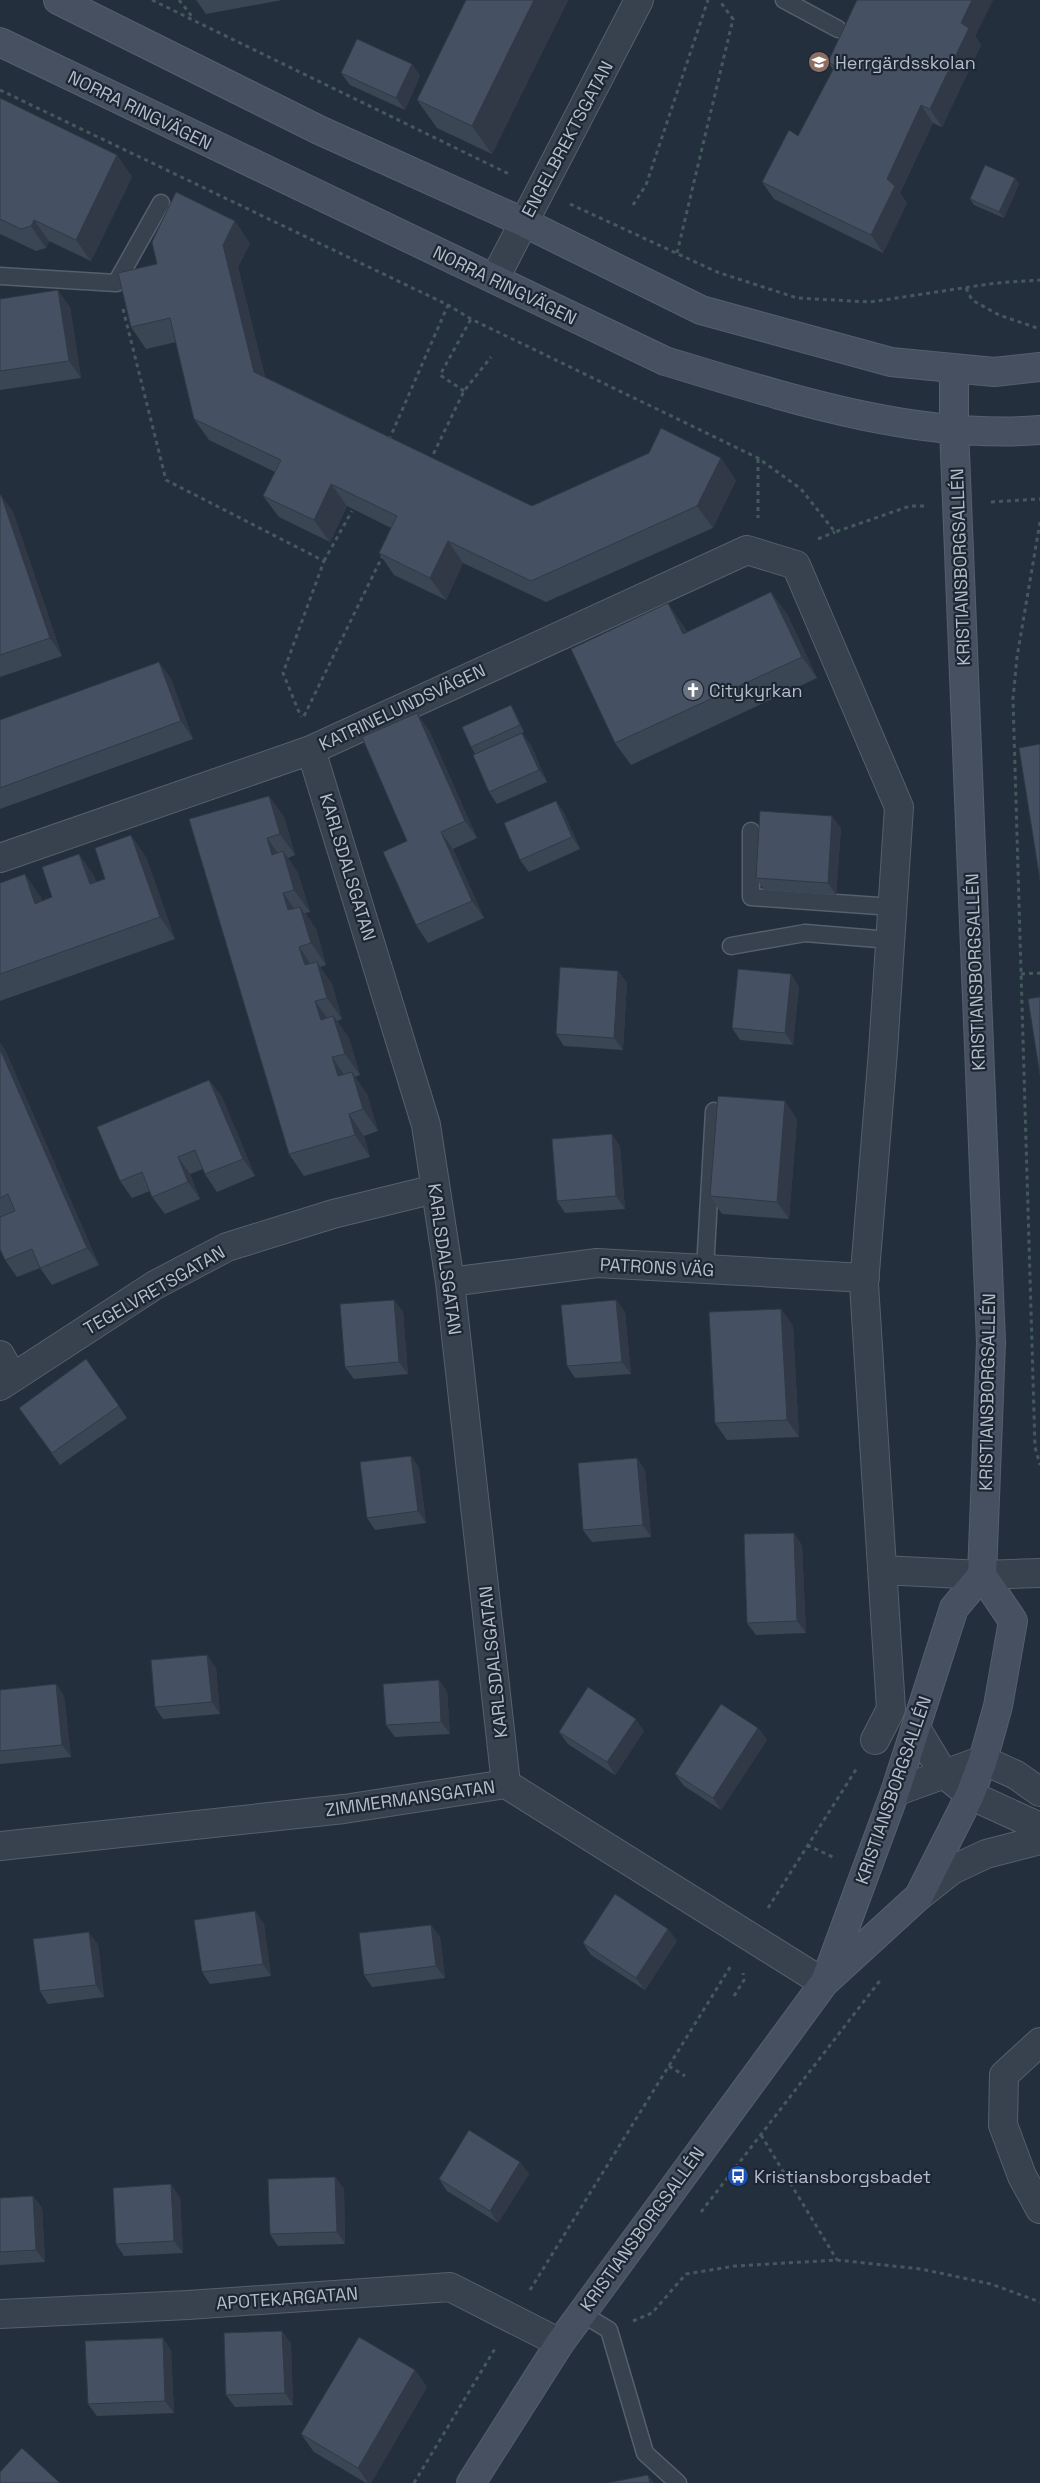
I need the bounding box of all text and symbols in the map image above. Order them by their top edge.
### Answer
school or university icon: Herrgärdsskolan [807,50,831,74]
place label: Herrgärdsskolan [835,51,976,74]
street label: ENGELBREKTSGATAN [516,57,618,221]
street label: NORRA RINGVÄGEN [64,65,216,155]
street label: NORRA RINGVÄGEN [429,240,581,330]
street label: KRISTIANSBORGSALLÉN [945,468,975,666]
street label: KATRINELUNDSVÄGEN [315,658,489,756]
church icon: Citykyrkan [681,678,705,702]
place label: Citykyrkan [709,679,803,702]
street label: KARLSDALSGATAN [315,791,381,943]
street label: KRISTIANSBORGSALLÉN [960,873,990,1071]
street label: KARLSDALSGATAN [423,1182,467,1336]
street label: TEGELVRETSGATAN [79,1240,229,1340]
street label: PATRONS VÄG [599,1253,715,1281]
street label: KRISTIANSBORGSALLÉN [974,1293,1000,1491]
street label: KARLSDALSGATAN [474,1585,512,1739]
street label: KRISTIANSBORGSALLÉN [850,1693,936,1887]
street label: ZIMMERMANSGATAN [323,1775,497,1821]
street label: KRISTIANSBORGSALLÉN [575,2142,709,2316]
bus stop icon: Kristiansborgsbadet [726,2164,750,2188]
place label: Kristiansborgsbadet [754,2165,931,2188]
street label: APOTEKARGATAN [215,2282,359,2314]

